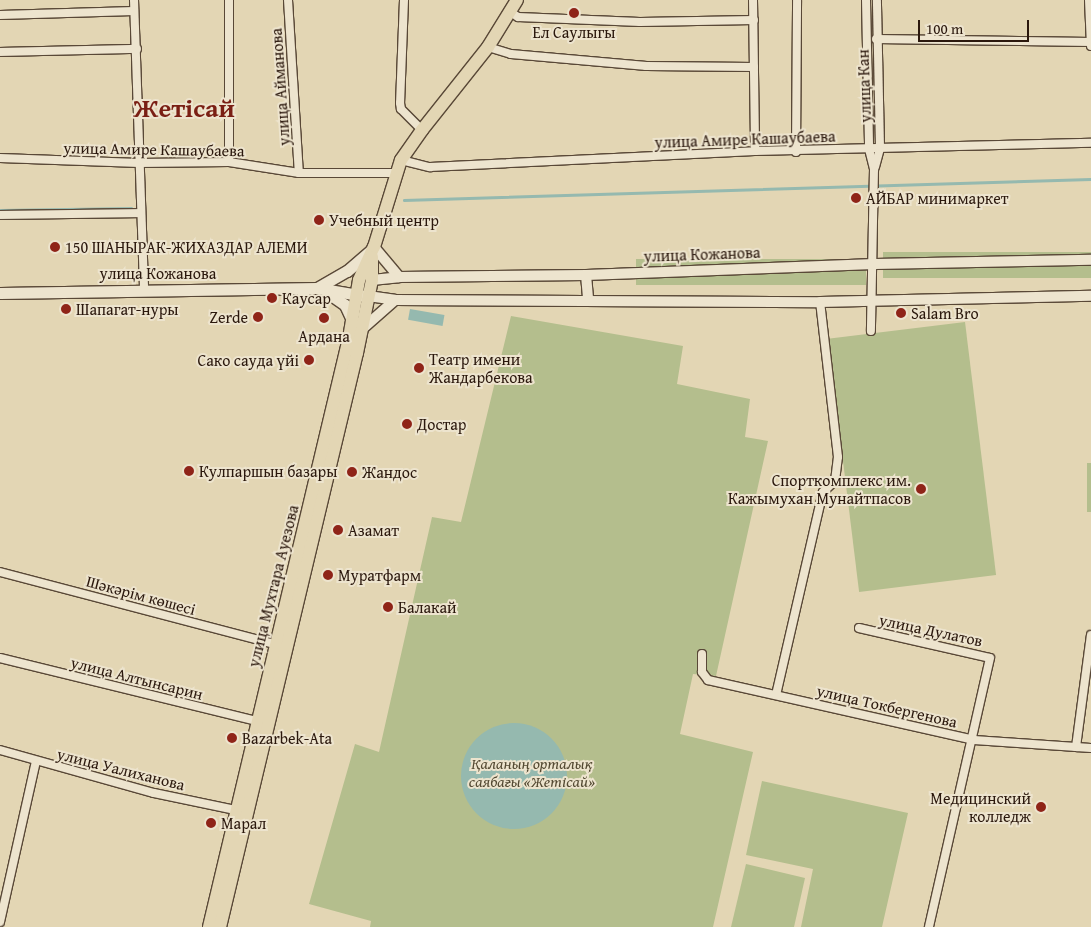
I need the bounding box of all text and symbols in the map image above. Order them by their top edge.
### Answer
marker: Ел Саулыгы [567,6,581,20]
scale bar [921,10,1032,42]
text: 100 m [926,18,963,39]
place label: Ел Саулыгы [533,22,615,42]
street label: улица Айманова [266,28,294,146]
street label: улица Кан [853,49,875,123]
district label: Жетісай [133,92,235,124]
street label: улица Амире Кашаубаева [654,126,836,152]
street label: улица Амире Кашаубаева [63,138,245,160]
place label: АЙБАР минимаркет [866,188,1008,208]
marker: АЙБАР минимаркет [850,192,862,204]
place label: Учебный центр [329,210,439,230]
marker: Учебный центр [313,214,325,226]
place label: 150 ШАНЫРАК-ЖИХАЗДАР АЛЕМИ [65,237,308,257]
marker: 150 ШАНЫРАК-ЖИХАЗДАР АЛЕМИ [49,241,61,253]
street label: улица Кожанова [643,242,761,266]
street label: улица Кожанова [100,263,216,283]
place label: Каусар [282,288,331,308]
marker: Каусар [266,292,278,304]
place label: Шапагат-нуры [76,299,179,319]
marker: Шапагат-нуры [60,303,72,315]
place label: Salam Bro [911,303,979,323]
place label: Zerde [210,307,248,327]
marker: Salam Bro [895,307,907,319]
marker: Zerde [252,311,264,323]
marker: Ардана [318,312,330,324]
place label: Ардана [298,326,350,346]
place label: Театр имени Жандарбекова [429,349,533,387]
place label: Сако сауда үйі [197,350,299,370]
marker: Сако сауда үйі [303,354,315,366]
marker: Театр имени Жандарбекова [413,362,425,374]
place label: Достар [417,414,466,434]
marker: Достар [401,418,413,430]
place label: Кулпаршын базары [199,461,337,481]
place label: Жандос [362,462,417,482]
marker: Кулпаршын базары [183,465,195,477]
marker: Жандос [346,466,358,478]
place label: Спорткомплекс им. Кажымухан Мунайтпасов [728,470,911,508]
marker: Спорткомплекс им. Кажымухан Мунайтпасов [915,483,927,495]
street label: улица Мухтара Ауезова [244,503,302,669]
place label: Азамат [348,520,399,540]
marker: Азамат [332,524,344,536]
place label: Муратфарм [338,565,421,585]
marker: Муратфарм [322,569,334,581]
street label: Шәкәрім көшесі [84,571,198,619]
place label: Балакай [398,597,457,617]
marker: Балакай [382,601,394,613]
street label: улица Дулатов [878,610,984,650]
street label: улица Алтынсарин [69,652,205,704]
street label: улица Токбергенова [815,680,959,732]
place label: Bazarbek-Ata [242,728,332,748]
marker: Bazarbek-Ata [226,732,238,744]
street label: улица Уалиханова [55,744,187,794]
park label: Қаланың орталық саябағы «Жетісай» [469,753,595,791]
place label: Медицинский колледж [930,788,1031,826]
marker: Медицинский колледж [1035,801,1047,813]
place label: Марал [221,813,266,833]
marker: Марал [205,817,217,829]

